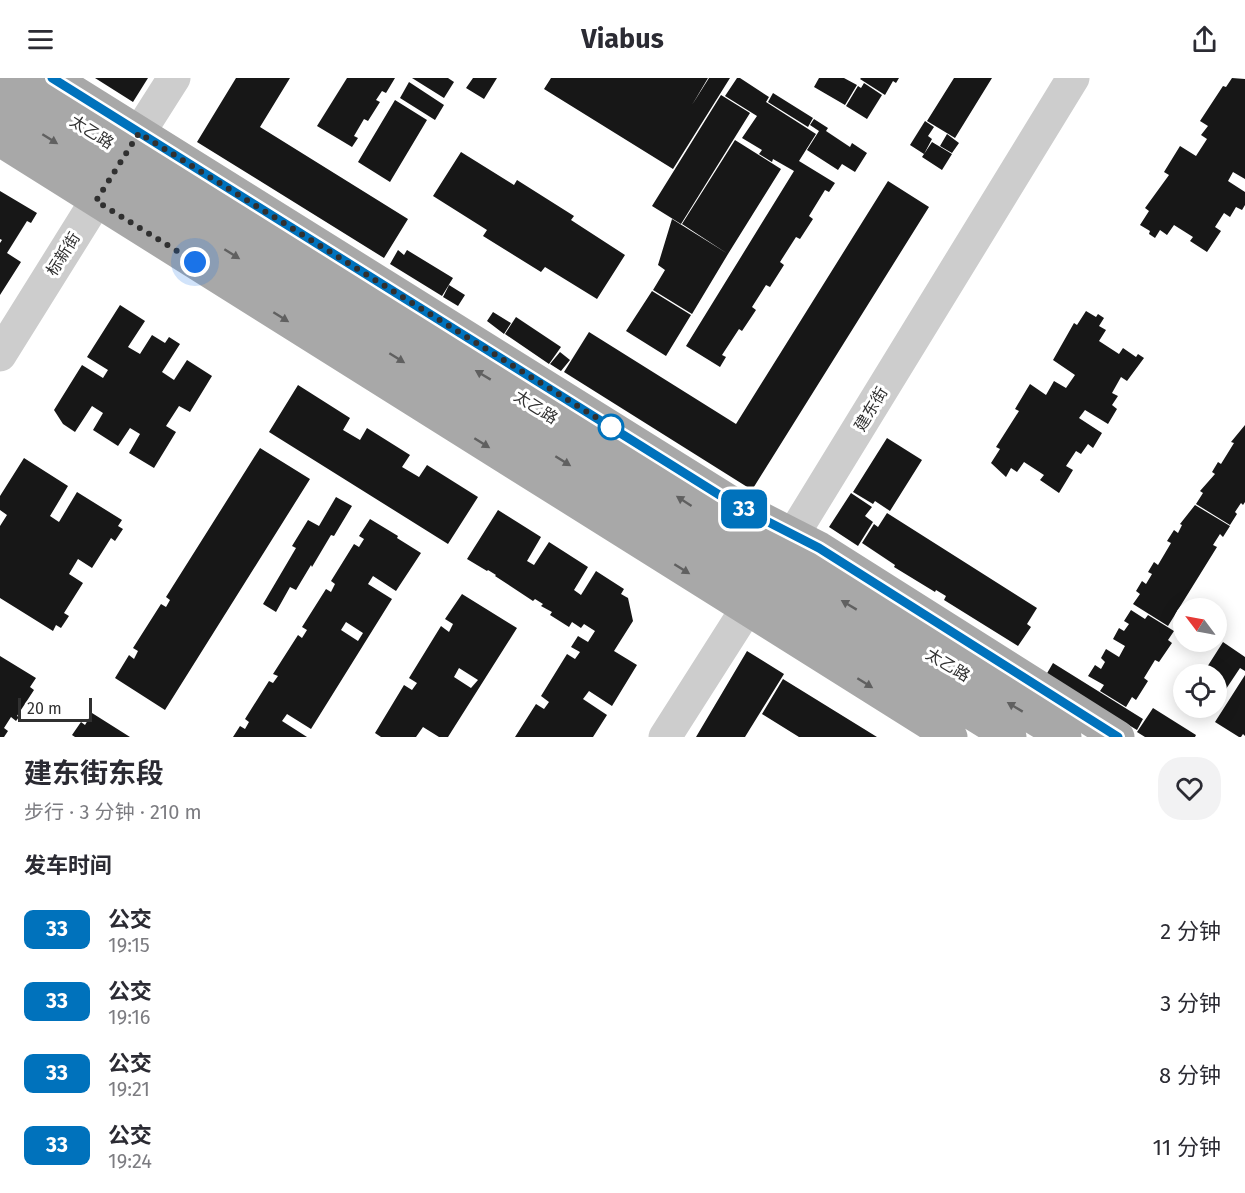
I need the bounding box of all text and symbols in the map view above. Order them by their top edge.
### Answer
icon: menu [24,23,57,56]
text: Viabus [581,23,664,55]
icon: share [1188,23,1221,56]
street label: 太乙路 [67,111,117,153]
one-way arrow [41,133,57,145]
street label: 标新街 [42,229,84,279]
your location [180,247,210,277]
one-way arrow [224,249,240,260]
one-way arrow [273,311,289,322]
one-way arrow [389,353,405,364]
one-way arrow [474,370,491,380]
street label: 建东街 [850,384,892,434]
street label: 太乙路 [511,386,561,428]
unlabelled marker [598,414,624,440]
one-way arrow [473,437,490,448]
one-way arrow [555,455,571,466]
line badge: 33 [717,490,771,528]
one-way arrow [676,496,692,507]
text: 33 [733,496,755,522]
one-way arrow [674,563,690,574]
north arrow [1173,598,1227,652]
map controls [1173,598,1227,718]
one-way arrow [841,599,857,610]
street label: 太乙路 [923,644,973,686]
button: locate [1173,664,1227,718]
one-way arrow [857,678,873,689]
scale bar [18,695,92,722]
text: 20 m [27,699,62,718]
one-way arrow [1007,701,1023,712]
text: 建东街东段 [24,757,164,790]
button: heart [1158,757,1221,820]
text: 步行 · 3 分钟 · 210 m [24,800,202,824]
text: 发车时间 [24,852,112,879]
text: 公交 [108,906,152,933]
text: 33 [46,916,68,942]
text: 2 分钟 [1160,918,1221,945]
text: 19:15 [108,933,150,957]
text: 公交 [108,978,152,1005]
text: 33 [46,988,68,1014]
text: 3 分钟 [1160,990,1221,1017]
text: 19:16 [108,1005,150,1029]
text: 公交 [108,1050,152,1077]
text: 33 [46,1060,68,1086]
text: 8 分钟 [1159,1062,1221,1089]
text: 19:21 [108,1077,150,1101]
text: 公交 [108,1122,152,1149]
text: 33 [46,1132,68,1158]
text: 11 分钟 [1152,1134,1221,1161]
text: 19:24 [108,1149,152,1173]

